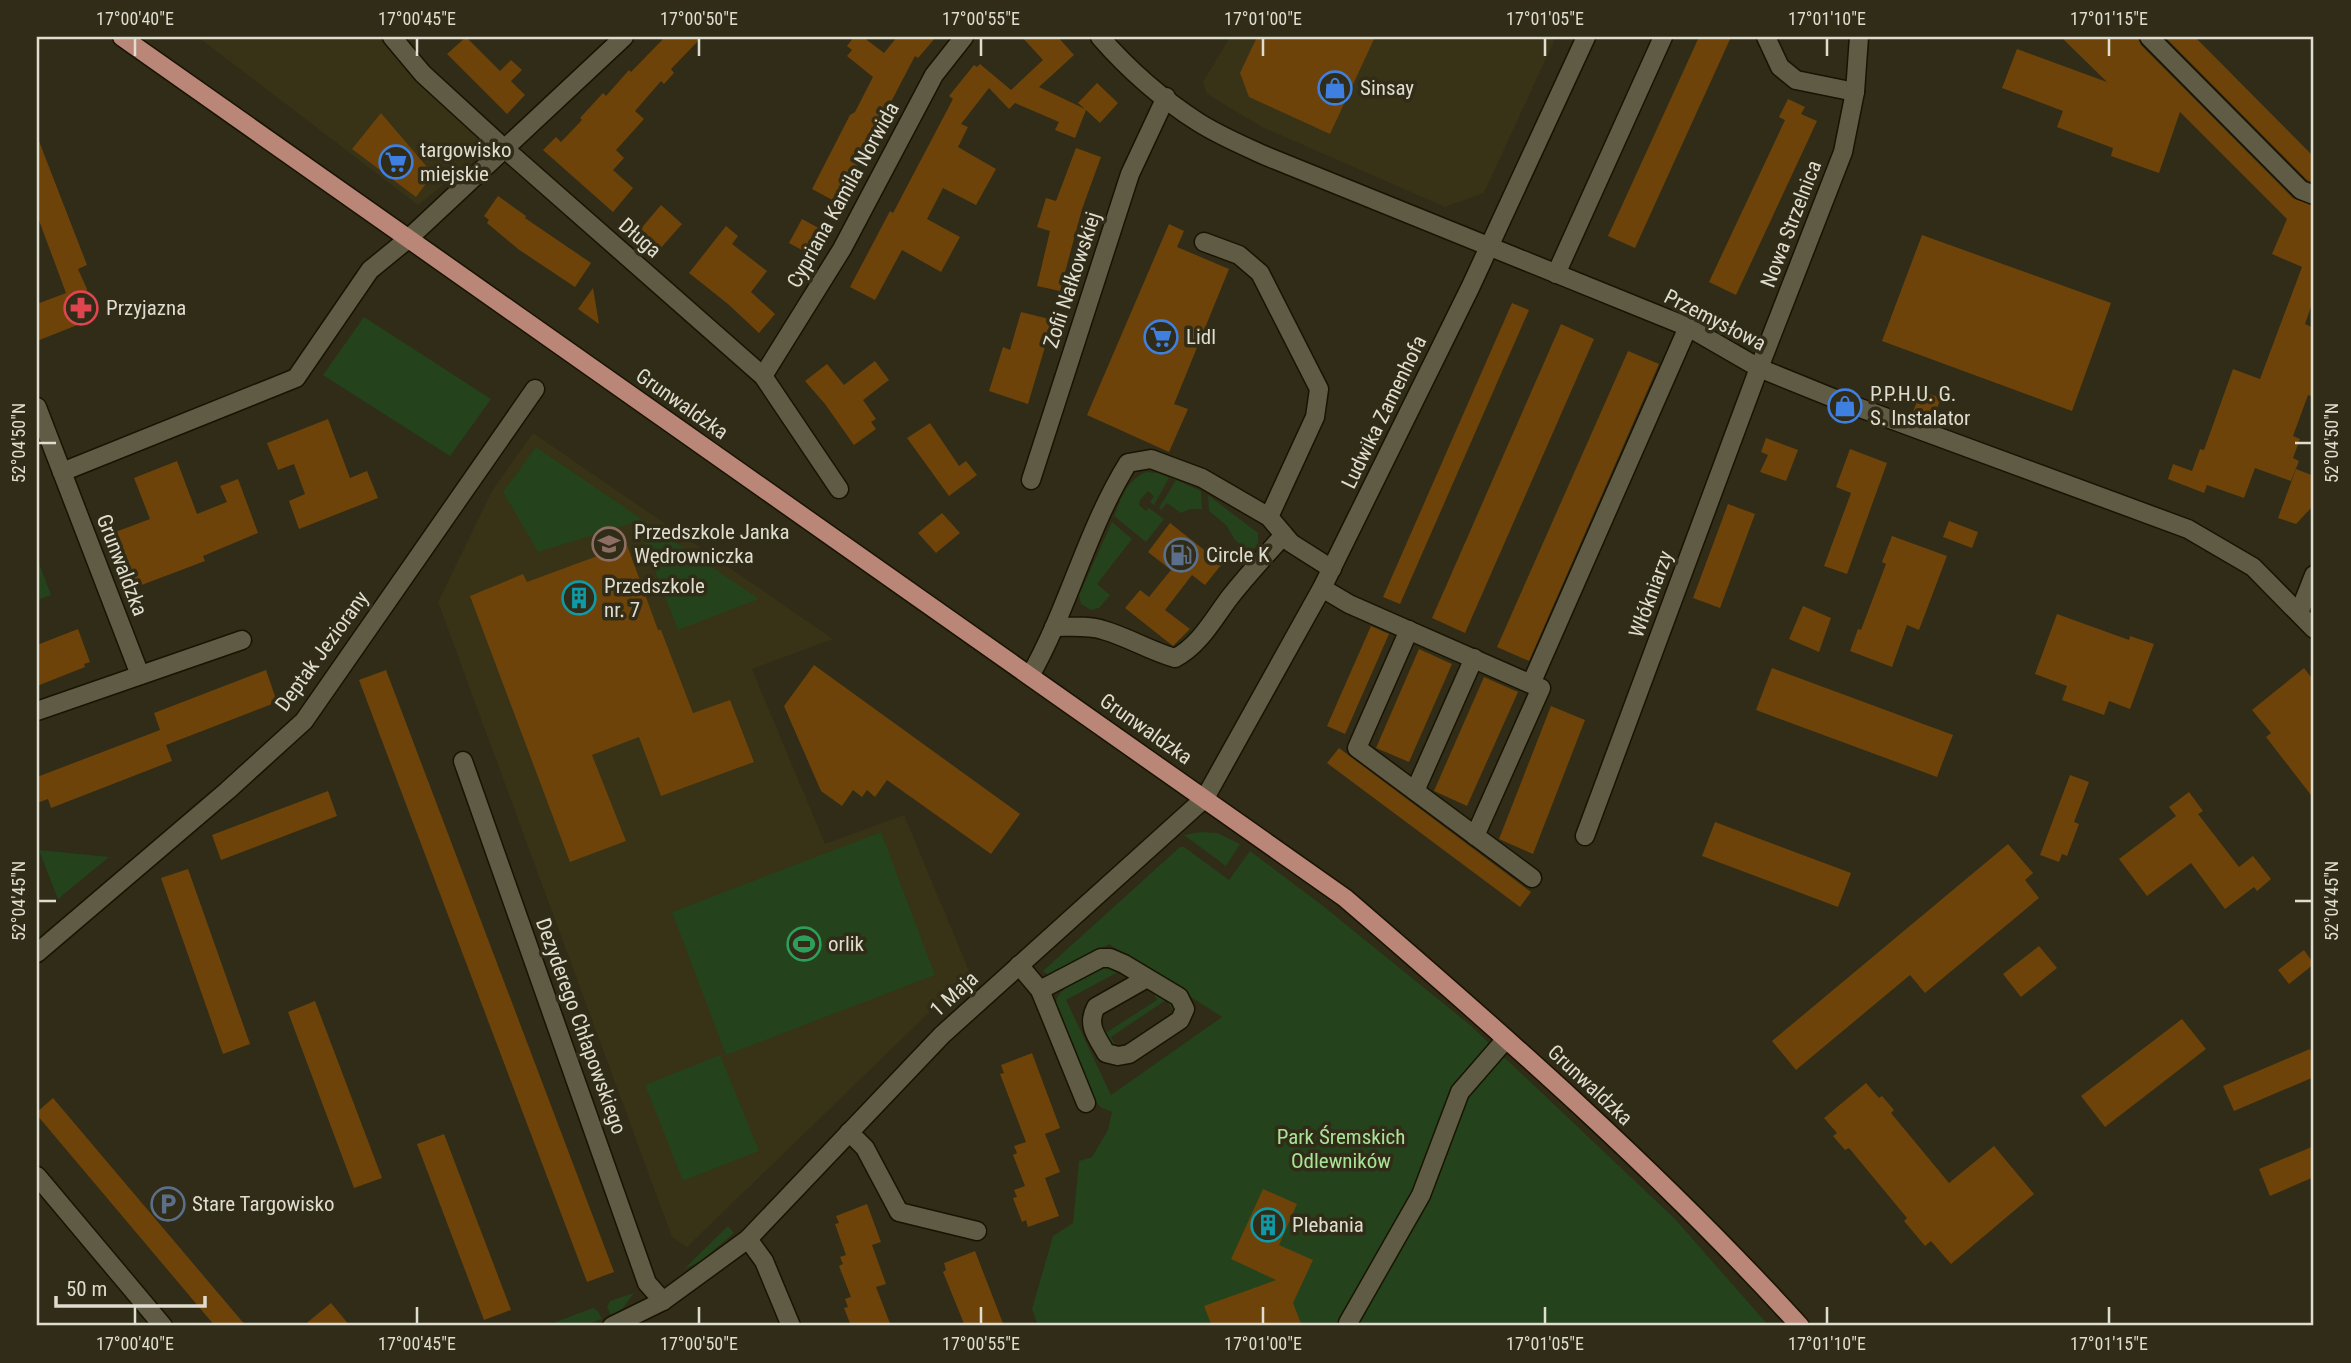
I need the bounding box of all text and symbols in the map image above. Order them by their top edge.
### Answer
text: 17°00'40"E [96,8,174,29]
text: 17°00'45"E [378,8,456,29]
text: 17°00'50"E [660,8,738,29]
text: 17°00'55"E [942,8,1020,29]
text: 17°01'00"E [1224,8,1302,29]
text: 17°01'05"E [1506,8,1584,29]
text: 17°01'10"E [1788,8,1866,29]
text: 17°01'15"E [2070,8,2148,29]
shop icon: Sinsay [1316,69,1354,107]
place label: Sinsay [1360,76,1414,100]
street label: Cypriana Kamila Norwida [782,98,904,292]
place label: targowisko miejskie [420,138,511,186]
supermarket icon: targowisko miejskie [377,143,415,181]
street label: Nowa Strzelnica [1756,157,1826,291]
street label: Zofii Nałkowskiej [1039,209,1105,351]
street label: Długa [614,213,666,263]
street label: Przemysłowa [1660,284,1770,356]
pharmacy icon: Przyjazna [62,289,100,327]
place label: Przyjazna [106,296,186,320]
supermarket icon: Lidl [1142,318,1180,356]
place label: Lidl [1186,325,1216,349]
street label: Ludwika Zamenhofa [1337,332,1431,492]
street label: Grunwaldzka [631,364,733,444]
place label: P.P.H.U. G. S. Instalator [1870,382,1970,430]
shop icon: P.P.H.U. G. S. Instalator [1826,387,1864,425]
text: 52°04'50"N [8,403,29,483]
text: 52°04'50"N [2321,403,2342,483]
street label: Grunwaldzka [92,511,152,619]
place label: Przedszkole Janka Wędrowniczka [634,520,790,568]
school or university icon: Przedszkole Janka Wędrowniczka [590,525,628,563]
fuel station icon: Circle K [1162,536,1200,574]
place label: Circle K [1206,543,1270,567]
street label: Włókniarzy [1624,547,1678,641]
place label: Przedszkole nr. 7 [604,574,705,622]
building icon: Przedszkole nr. 7 [560,579,598,617]
street label: Deptak Jeziorany [270,586,374,716]
street label: Grunwaldzka [1095,689,1197,769]
text: 52°04'45"N [8,861,29,941]
text: 52°04'45"N [2321,861,2342,941]
street label: Dezyderego Chłapowskiego [531,915,631,1137]
sports icon: orlik [785,925,823,963]
place label: orlik [828,932,865,956]
street label: 1 Maja [925,966,983,1022]
street label: Grunwaldzka [1543,1040,1637,1130]
park label: Park Śremskich Odlewników [1277,1125,1405,1173]
parking icon: Stare Targowisko [149,1185,187,1223]
place label: Stare Targowisko [192,1192,335,1216]
building icon: Plebania [1249,1206,1287,1244]
place label: Plebania [1292,1213,1364,1237]
scale bar [56,1265,205,1309]
text: 50 m [66,1277,107,1301]
text: 17°00'40"E [96,1333,174,1354]
text: 17°00'45"E [378,1333,456,1354]
text: 17°00'50"E [660,1333,738,1354]
text: 17°00'55"E [942,1333,1020,1354]
text: 17°01'00"E [1224,1333,1302,1354]
text: 17°01'05"E [1506,1333,1584,1354]
text: 17°01'10"E [1788,1333,1866,1354]
text: 17°01'15"E [2070,1333,2148,1354]

